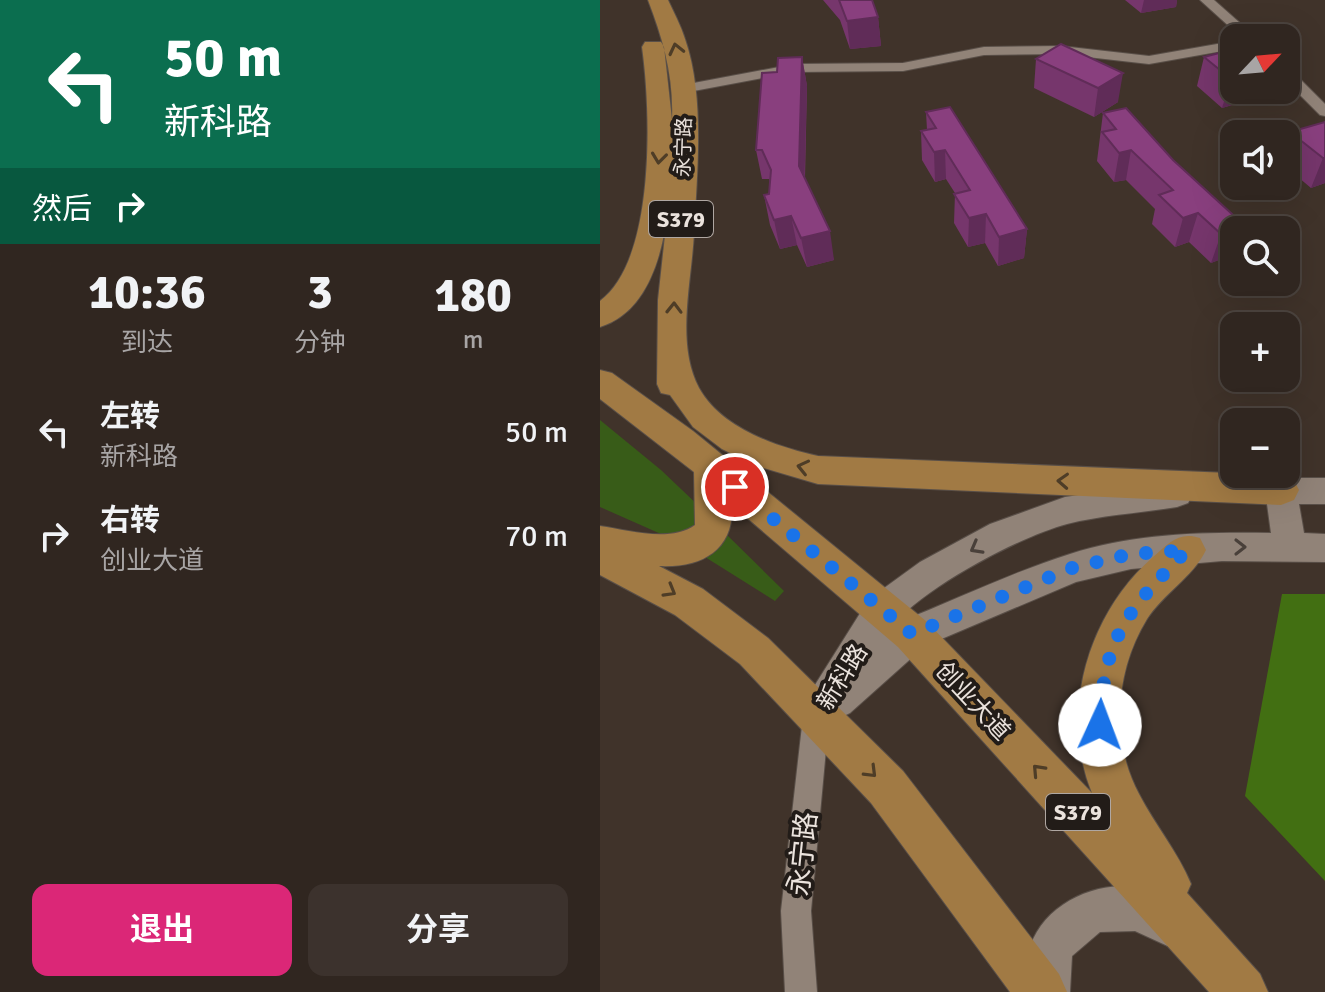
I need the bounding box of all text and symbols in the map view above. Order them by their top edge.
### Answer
text: 50 m [164,23,282,92]
north arrow [1220,24,1300,104]
map controls [1220,24,1300,488]
icon: left [32,32,136,136]
one-way arrow [668,43,685,56]
text: 新科路 [164,100,272,145]
street label: 永宁路 [670,117,697,177]
button: sound [1220,120,1300,200]
one-way arrow [650,152,667,165]
icon: right [108,184,152,228]
text: 然后 [32,191,92,228]
road number: S379 [649,201,713,237]
button: search [1220,216,1300,296]
text: 10:36 [88,263,206,322]
text: 3 [307,263,333,322]
text: 180 [434,266,512,325]
one-way arrow [665,301,682,314]
button: + [1220,312,1300,392]
text: m [463,324,483,356]
text: 到达 [121,327,173,359]
text: 分钟 [294,327,346,359]
text: 左转 [100,398,160,435]
button: − [1220,408,1300,488]
icon: left [32,410,76,454]
text: 50 m [505,414,568,451]
text: 新科路 [100,441,178,473]
pin [701,453,769,521]
one-way arrow [797,459,811,476]
icon: arrive [713,465,757,509]
one-way arrow [1056,473,1069,490]
text: 右转 [100,502,160,539]
icon: right [32,514,76,558]
text: 70 m [505,518,568,555]
one-way arrow [970,538,985,554]
one-way arrow [1234,538,1247,556]
text: 创业大道 [100,545,204,577]
one-way arrow [661,581,676,597]
street label: 新科路 [810,639,874,715]
street label: 创业大道 [929,656,1017,746]
position arrow [1058,683,1142,767]
one-way arrow [862,763,876,777]
one-way arrow [1032,765,1047,779]
road number: S379 [1046,794,1110,830]
street label: 永宁路 [782,811,824,898]
button: 退出 [32,884,292,976]
button: 分享 [308,884,568,976]

